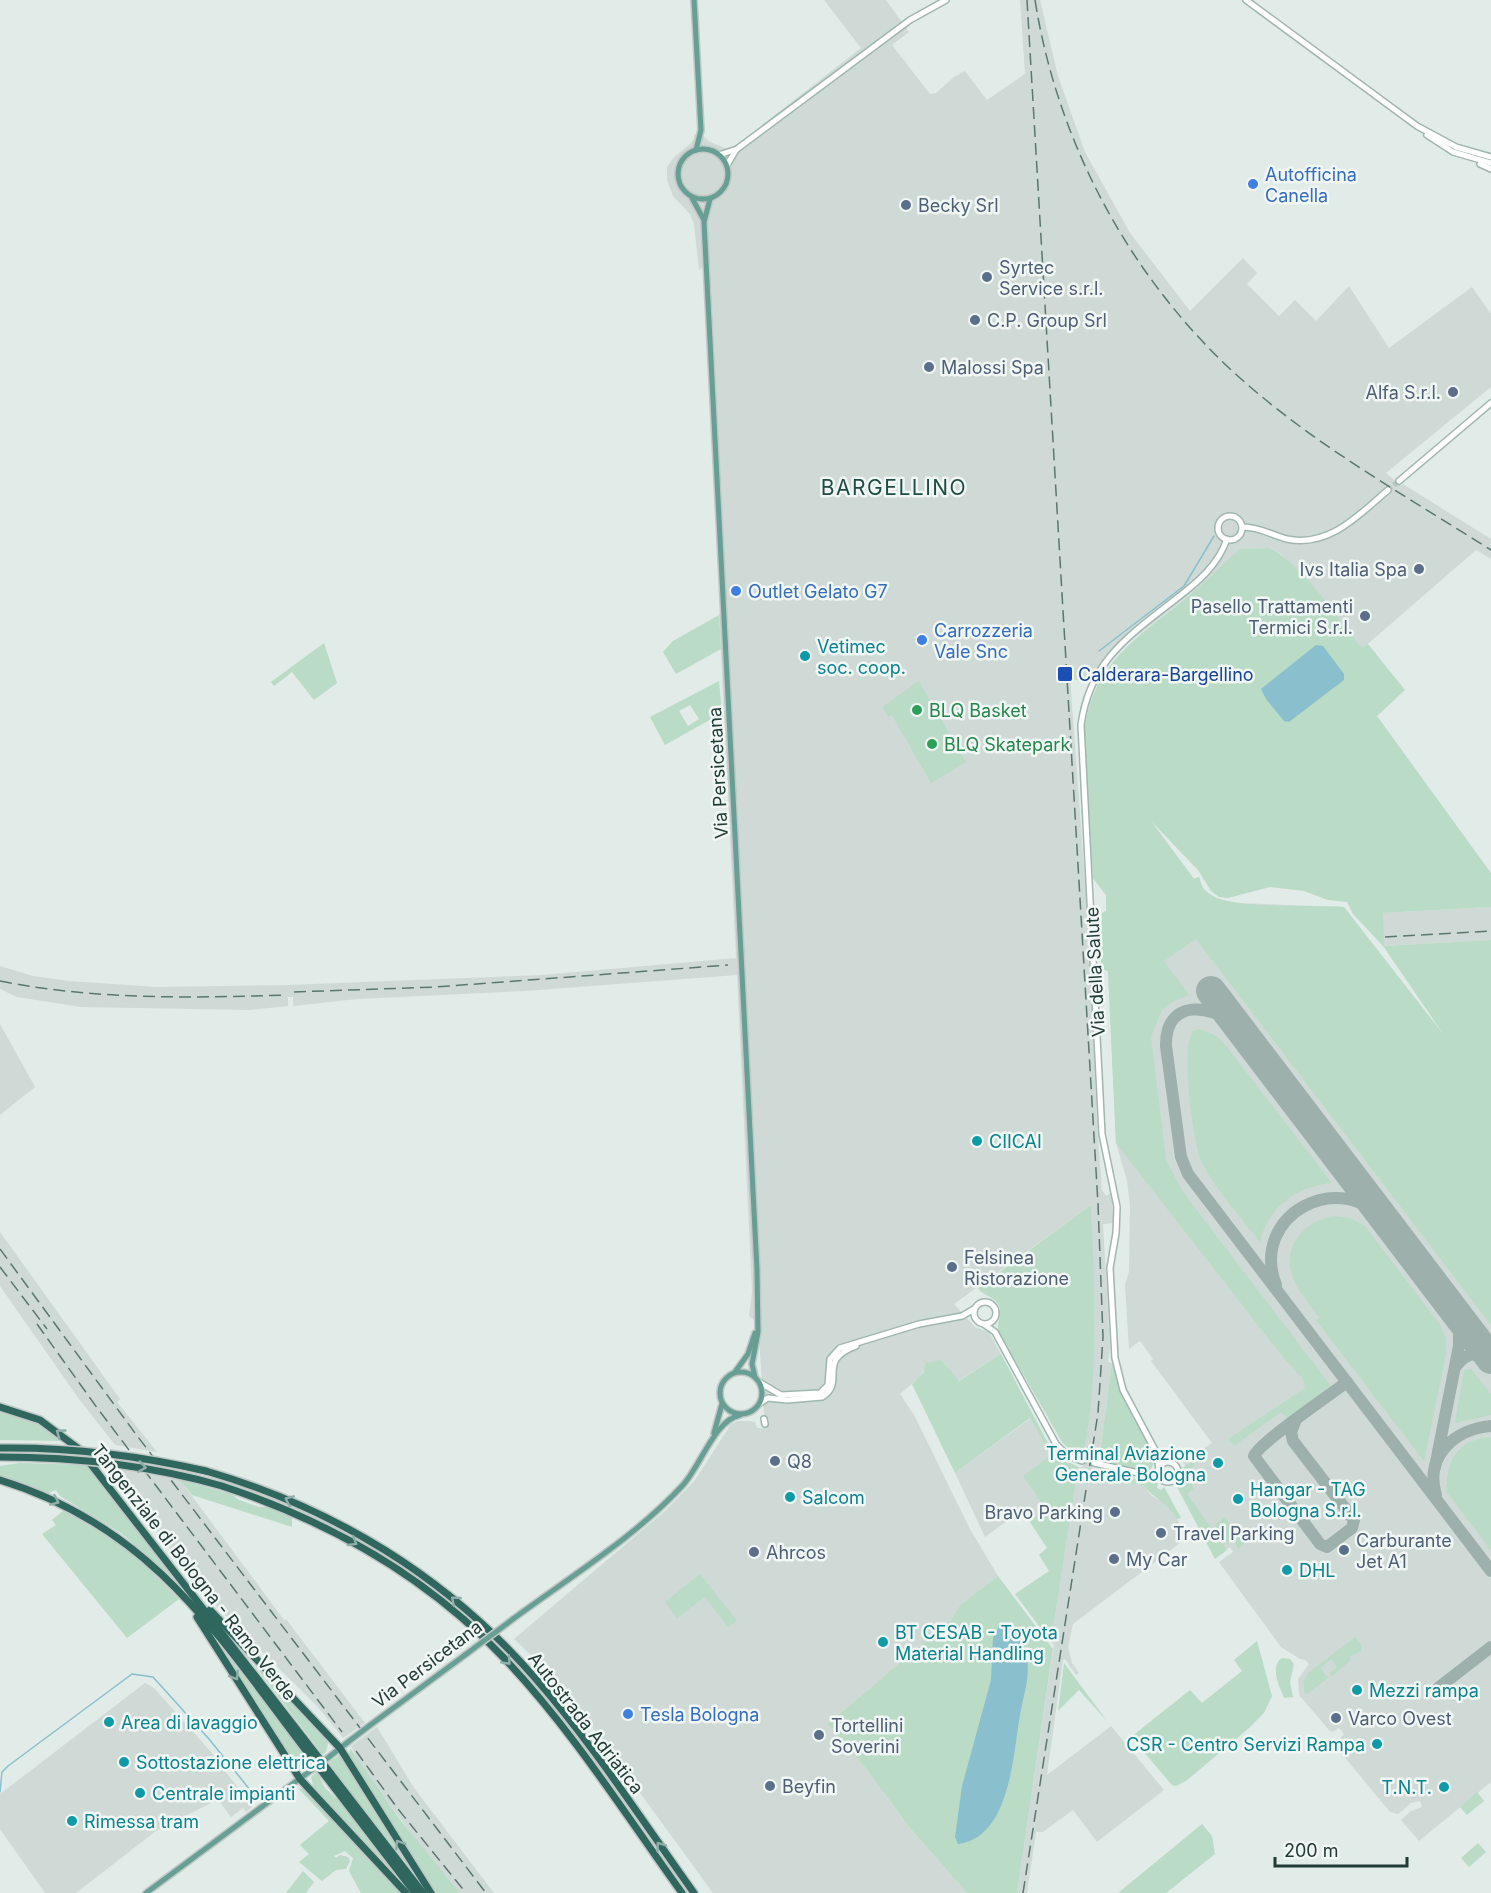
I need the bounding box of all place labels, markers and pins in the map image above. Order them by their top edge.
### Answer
place label: Autofficina Canella [1265,164,1357,206]
marker: Autofficina Canella [1246,177,1260,191]
place label: Becky Srl [918,195,999,216]
marker: Becky Srl [899,198,913,212]
place label: Syrtec Service s.r.l. [999,257,1103,299]
marker: Syrtec Service s.r.l. [980,270,994,284]
place label: C.P. Group Srl [987,310,1107,331]
marker: C.P. Group Srl [968,313,982,327]
place label: Malossi Spa [941,357,1044,378]
marker: Malossi Spa [922,360,936,374]
place label: Alfa S.r.l. [1366,382,1441,403]
marker: Alfa S.r.l. [1446,385,1460,399]
place label: Ivs Italia Spa [1299,559,1407,580]
marker: Ivs Italia Spa [1412,562,1426,576]
place label: Outlet Gelato G7 [748,581,888,602]
marker: Outlet Gelato G7 [729,584,743,598]
place label: Pasello Trattamenti Termici S.r.l. [1191,596,1353,638]
marker: Pasello Trattamenti Termici S.r.l. [1358,609,1372,623]
place label: Carrozzeria Vale Snc [934,620,1033,662]
marker: Carrozzeria Vale Snc [915,633,929,647]
place label: Vetimec soc. coop. [817,636,906,678]
marker: Vetimec soc. coop. [798,649,812,663]
place label: Calderara-Bargellino [1078,664,1254,685]
marker: Calderara-Bargellino [1056,665,1074,683]
place label: BLQ Basket [929,700,1027,721]
marker: BLQ Basket [910,703,924,717]
place label: BLQ Skatepark [944,734,1070,755]
marker: BLQ Skatepark [925,737,939,751]
place label: CIICAI [989,1131,1042,1152]
marker: CIICAI [970,1134,984,1148]
place label: Felsinea Ristorazione [964,1247,1069,1289]
marker: Felsinea Ristorazione [945,1260,959,1274]
place label: Terminal Aviazione Generale Bologna [1046,1443,1206,1485]
place label: Q8 [787,1451,812,1472]
marker: Q8 [768,1454,782,1468]
marker: Terminal Aviazione Generale Bologna [1211,1456,1225,1470]
place label: Hangar - TAG Bologna S.r.l. [1250,1479,1366,1521]
place label: Salcom [802,1487,865,1508]
marker: Salcom [783,1490,797,1504]
marker: Hangar - TAG Bologna S.r.l. [1231,1492,1245,1506]
place label: Bravo Parking [984,1502,1103,1523]
marker: Bravo Parking [1108,1505,1122,1519]
place label: Travel Parking [1173,1523,1294,1544]
marker: Travel Parking [1154,1526,1168,1540]
place label: Carburante Jet A1 [1356,1530,1452,1572]
place label: Ahrcos [766,1542,826,1563]
marker: Carburante Jet A1 [1337,1543,1351,1557]
marker: Ahrcos [747,1545,761,1559]
place label: My Car [1126,1549,1188,1570]
marker: My Car [1107,1552,1121,1566]
place label: DHL [1299,1560,1336,1581]
marker: DHL [1280,1563,1294,1577]
place label: BT CESAB - Toyota Material Handling [895,1622,1058,1664]
marker: BT CESAB - Toyota Material Handling [876,1635,890,1649]
place label: Mezzi rampa [1369,1680,1479,1701]
marker: Mezzi rampa [1350,1683,1364,1697]
place label: Tesla Bologna [640,1704,759,1725]
marker: Tesla Bologna [621,1707,635,1721]
place label: Varco Ovest [1348,1708,1452,1729]
marker: Varco Ovest [1329,1711,1343,1725]
place label: Area di lavaggio [121,1712,258,1733]
marker: Area di lavaggio [102,1715,116,1729]
place label: Tortellini Soverini [831,1715,903,1757]
marker: Tortellini Soverini [812,1728,826,1742]
place label: CSR - Centro Servizi Rampa [1126,1734,1365,1755]
marker: CSR - Centro Servizi Rampa [1370,1737,1384,1751]
place label: Sottostazione elettrica [136,1752,326,1773]
marker: Sottostazione elettrica [117,1755,131,1769]
place label: Beyfin [782,1776,836,1797]
place label: T.N.T. [1381,1777,1432,1798]
marker: Beyfin [763,1779,777,1793]
marker: T.N.T. [1437,1780,1451,1794]
place label: Centrale impianti [152,1783,295,1804]
marker: Centrale impianti [133,1786,147,1800]
place label: Rimessa tram [84,1811,199,1832]
marker: Rimessa tram [65,1814,79,1828]

